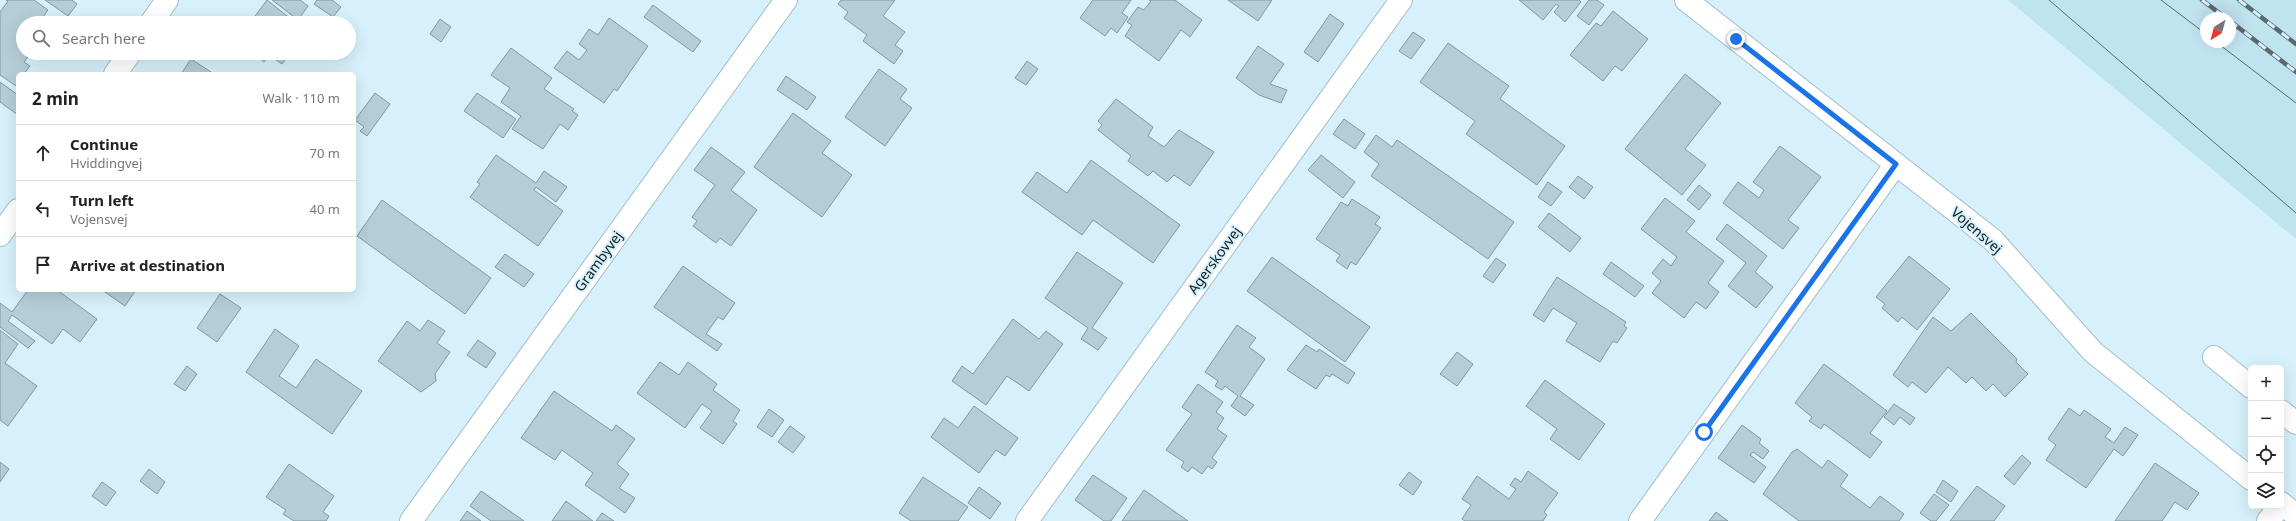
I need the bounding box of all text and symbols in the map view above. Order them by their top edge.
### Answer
north arrow [2200,12,2236,48]
search box [16,16,356,60]
icon: search [30,27,52,49]
text: Search here [62,28,145,48]
route end [1727,30,1745,48]
text: 2 min [32,87,79,110]
text: Walk · 110 m [262,89,340,107]
text: Continue [70,134,138,154]
icon: ahead [32,142,54,164]
text: 70 m [310,144,340,162]
text: Hviddingvej [70,154,142,172]
text: Turn left [70,190,134,210]
icon: left [32,198,54,220]
text: 40 m [310,200,340,218]
street label: Vojensvej [1947,202,2007,258]
text: Vojensvej [70,210,128,228]
street label: Agerskovvej [1183,222,1245,298]
street label: Grambyvej [570,227,626,295]
icon: arrive [32,254,54,276]
text: Arrive at destination [70,255,225,275]
map controls [2248,365,2284,509]
button: + [2248,365,2284,401]
button: − [2248,401,2284,437]
route start [1695,423,1713,441]
button: locate [2248,437,2284,473]
button: layers [2248,473,2284,509]

